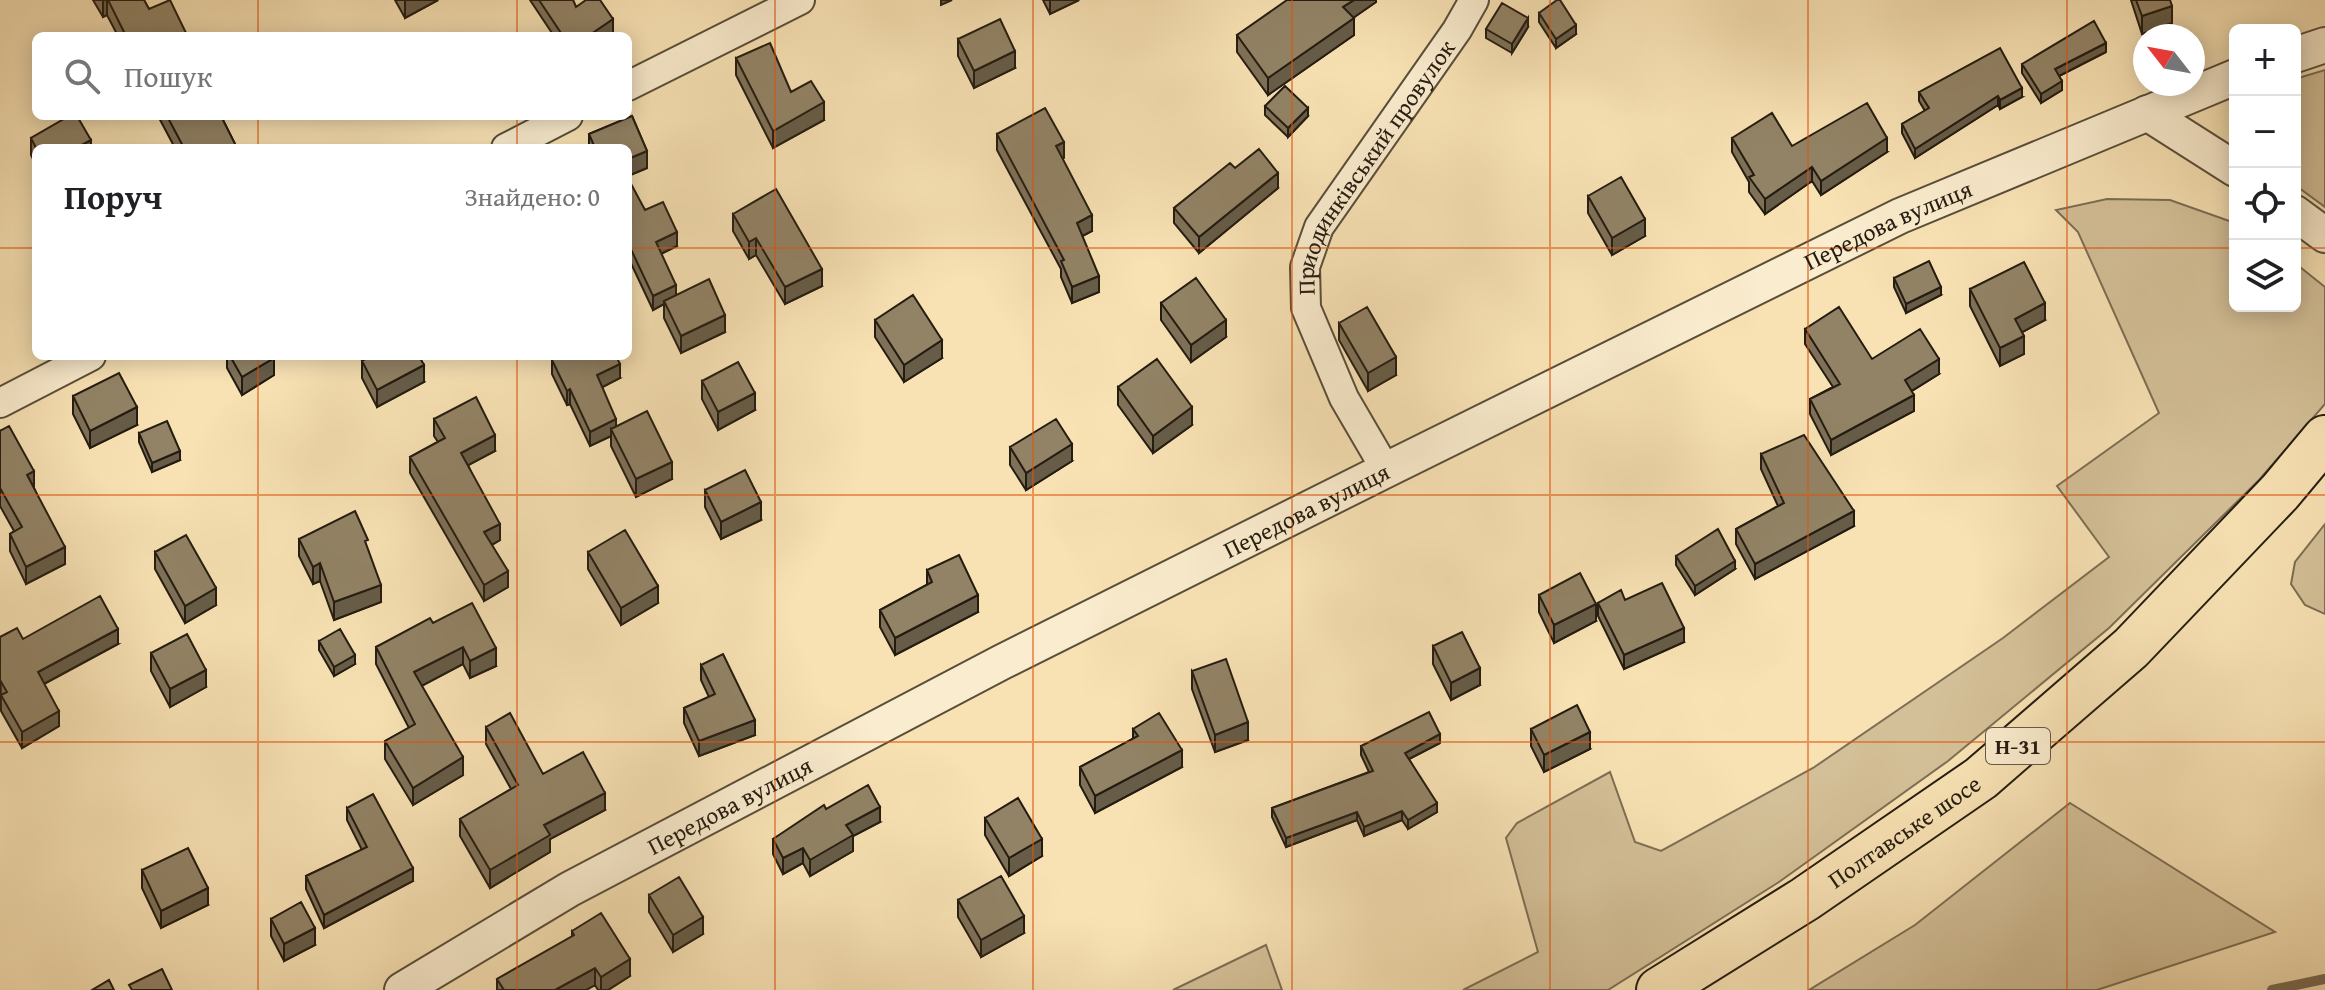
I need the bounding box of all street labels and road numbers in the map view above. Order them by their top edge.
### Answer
street label: Приодинківський провулок [1287,32,1463,296]
street label: Передова вулиця [1798,171,1977,279]
street label: Передова вулиця [1217,454,1395,566]
road number: Н-31 [1986,728,2050,764]
street label: Передова вулиця [641,747,818,863]
street label: Полтавське шосе [1820,766,1988,896]

